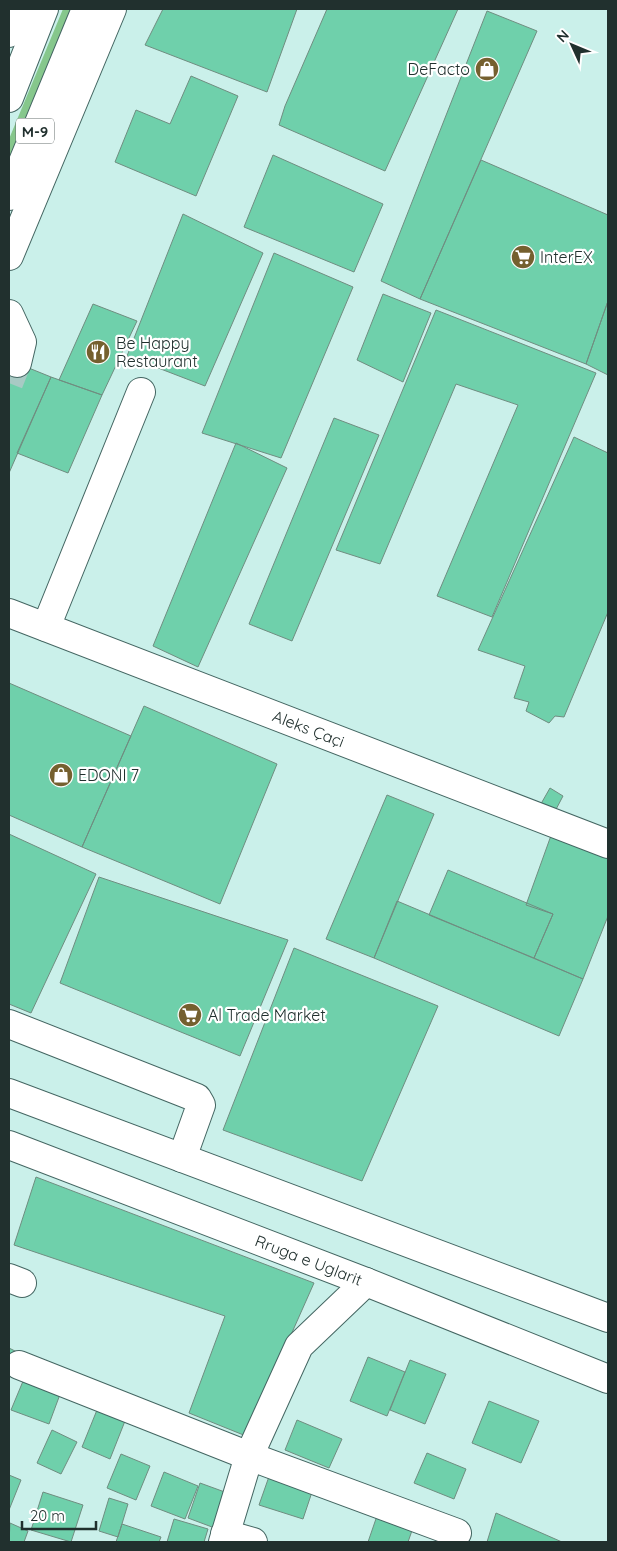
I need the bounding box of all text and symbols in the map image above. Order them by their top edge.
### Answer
north arrow [547,20,597,70]
text: N [553,26,573,46]
shop icon: DeFacto [474,56,500,82]
place label: DeFacto [408,59,470,79]
road number: M-9 [16,118,54,144]
supermarket icon: InterEX [510,244,536,270]
place label: InterEX [540,247,593,267]
place label: Be Happy Restaurant [116,333,198,371]
restaurant icon: Be Happy Restaurant [85,339,111,365]
street label: Aleks Çaçi [270,706,347,751]
shop icon: EDONI 7 [48,762,74,788]
place label: EDONI 7 [78,765,139,785]
supermarket icon: Al Trade Market [177,1002,203,1028]
place label: Al Trade Market [208,1005,326,1025]
street label: Rruga e Uglarit [252,1230,365,1290]
scale bar [22,1498,96,1530]
text: 20 m [30,1506,65,1525]

